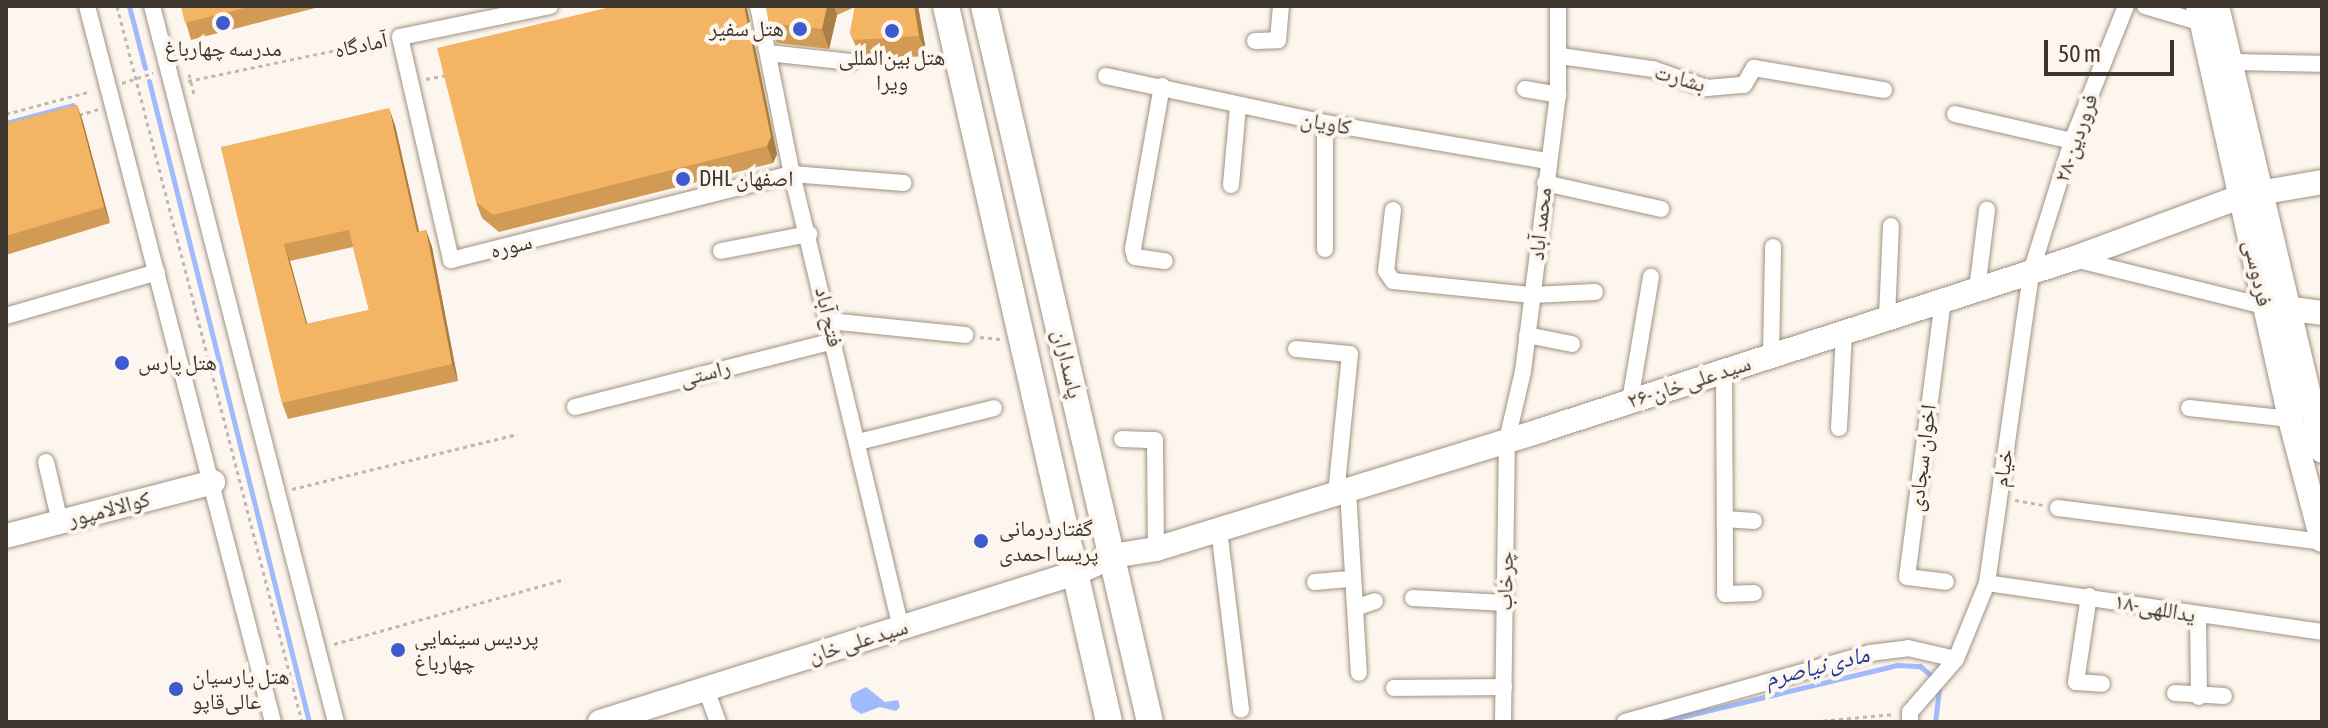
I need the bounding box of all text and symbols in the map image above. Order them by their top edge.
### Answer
marker: مدرسه چهارباغ [214,14,232,32]
place label: هتل سفیر [709,16,784,42]
marker: هتل سفیر [791,20,809,38]
marker: هتل بین‌المللی ویرا [883,22,901,40]
scale bar [2048,24,2178,74]
street label: آمادگاه [332,27,390,63]
place label: مدرسه چهارباغ [164,36,282,62]
text: 50 m [2058,40,2101,67]
place label: هتل بین‌المللی ویرا [839,44,945,96]
street label: بشارت [1652,58,1708,98]
street label: ۲۸-فروردین [2049,90,2103,186]
street label: کاویان [1299,106,1353,140]
place label: DHL اصفهان [699,166,794,192]
marker: DHL اصفهان [674,170,692,188]
street label: محمد آباد [1523,186,1557,262]
street label: سوره [487,228,535,264]
street label: فردوسی [2238,237,2278,309]
street label: فتح آباد [809,284,849,350]
street label: پاسداران [1047,327,1089,401]
place label: هتل پارس [138,350,217,376]
street label: ۲۶-سید علی خان [1624,350,1754,414]
marker: هتل پارس [113,354,131,372]
street label: راستی [677,354,733,392]
street label: اخوان سجادی [1902,403,1942,513]
street label: خیام [1987,447,2019,489]
street label: کوالالامپور [65,485,153,533]
place label: گفتاردرمانی پریسا احمدی [999,515,1098,566]
marker: گفتاردرمانی پریسا احمدی [970,530,992,552]
street label: چرخاب [1491,551,1519,611]
street label: ۱۸-یداللهی [2112,588,2198,628]
street label: سید علی خان [805,613,911,669]
place label: پردیس سینمایی چهارباغ [414,624,539,676]
water label: مادی نیاصرم [1762,639,1872,693]
marker: پردیس سینمایی چهارباغ [389,641,407,659]
place label: هتل پارسیان عالی‌قاپو [192,663,290,714]
marker: هتل پارسیان عالی‌قاپو [167,680,185,698]

